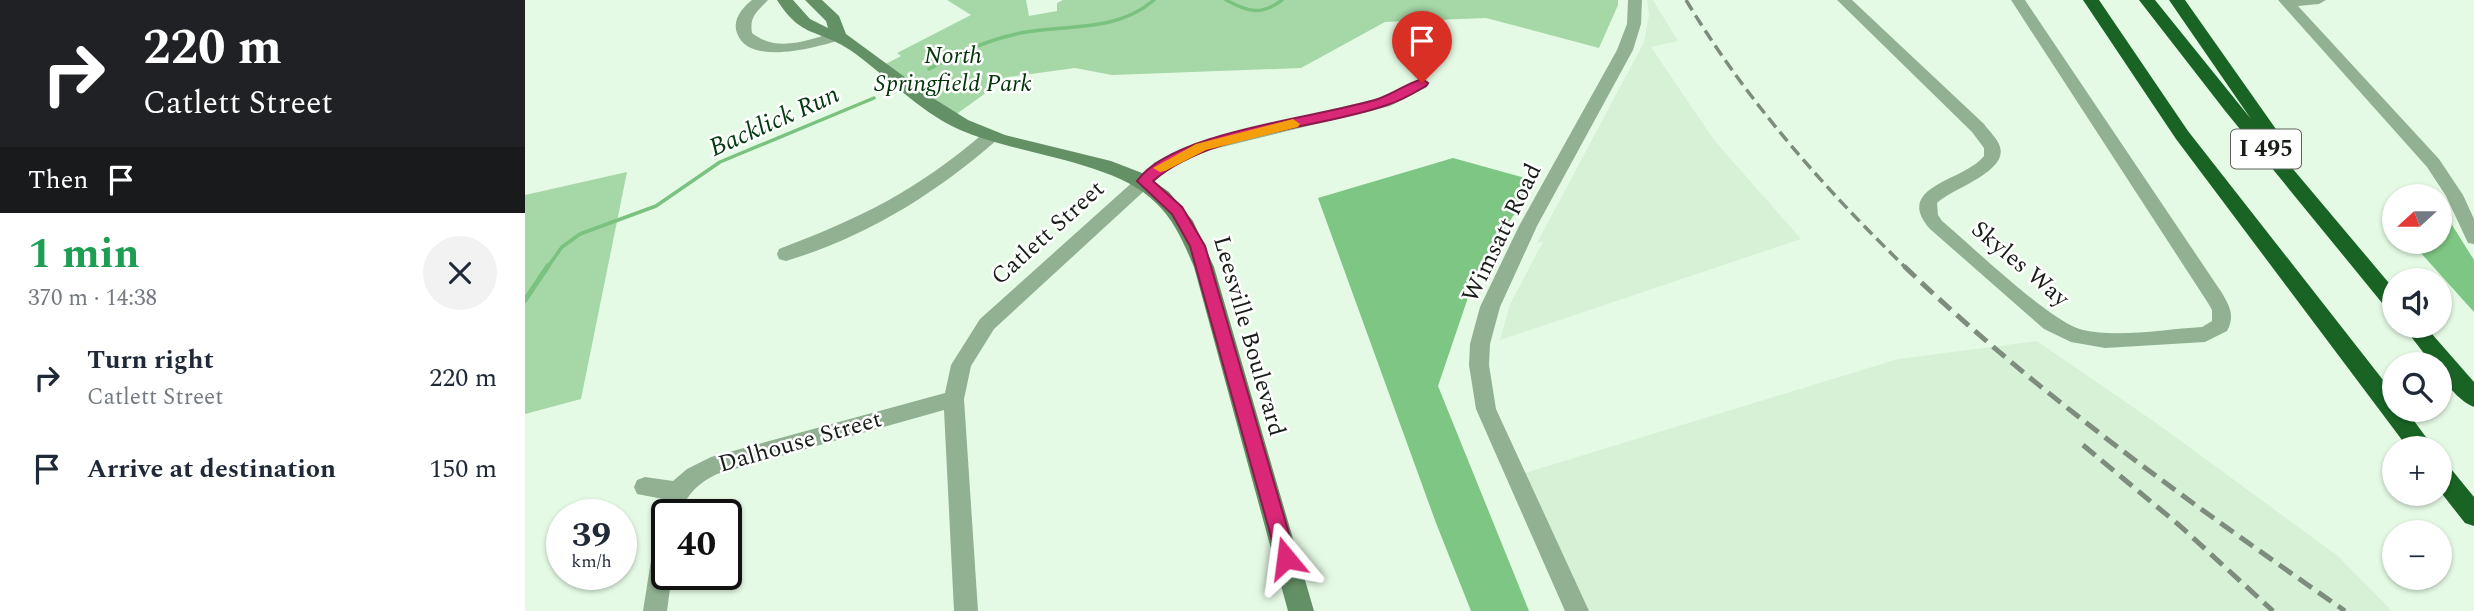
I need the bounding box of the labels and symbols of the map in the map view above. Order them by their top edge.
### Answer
pin [1392,11,1452,83]
park label: North Springfield Park [874,38,1032,102]
water label: Backlick Run [702,74,846,168]
road number: I 495 [2231,130,2301,168]
street label: Wimsatt Road [1453,157,1551,309]
street label: Catlett Street [983,172,1113,294]
north arrow [2382,184,2452,254]
street label: Skyles Way [1963,212,2078,317]
street label: Leesville Boulevard [1203,232,1295,440]
street label: Dalhouse Street [714,401,886,483]
speed limit sign: 40 [651,499,742,590]
position arrow [1249,521,1323,595]

